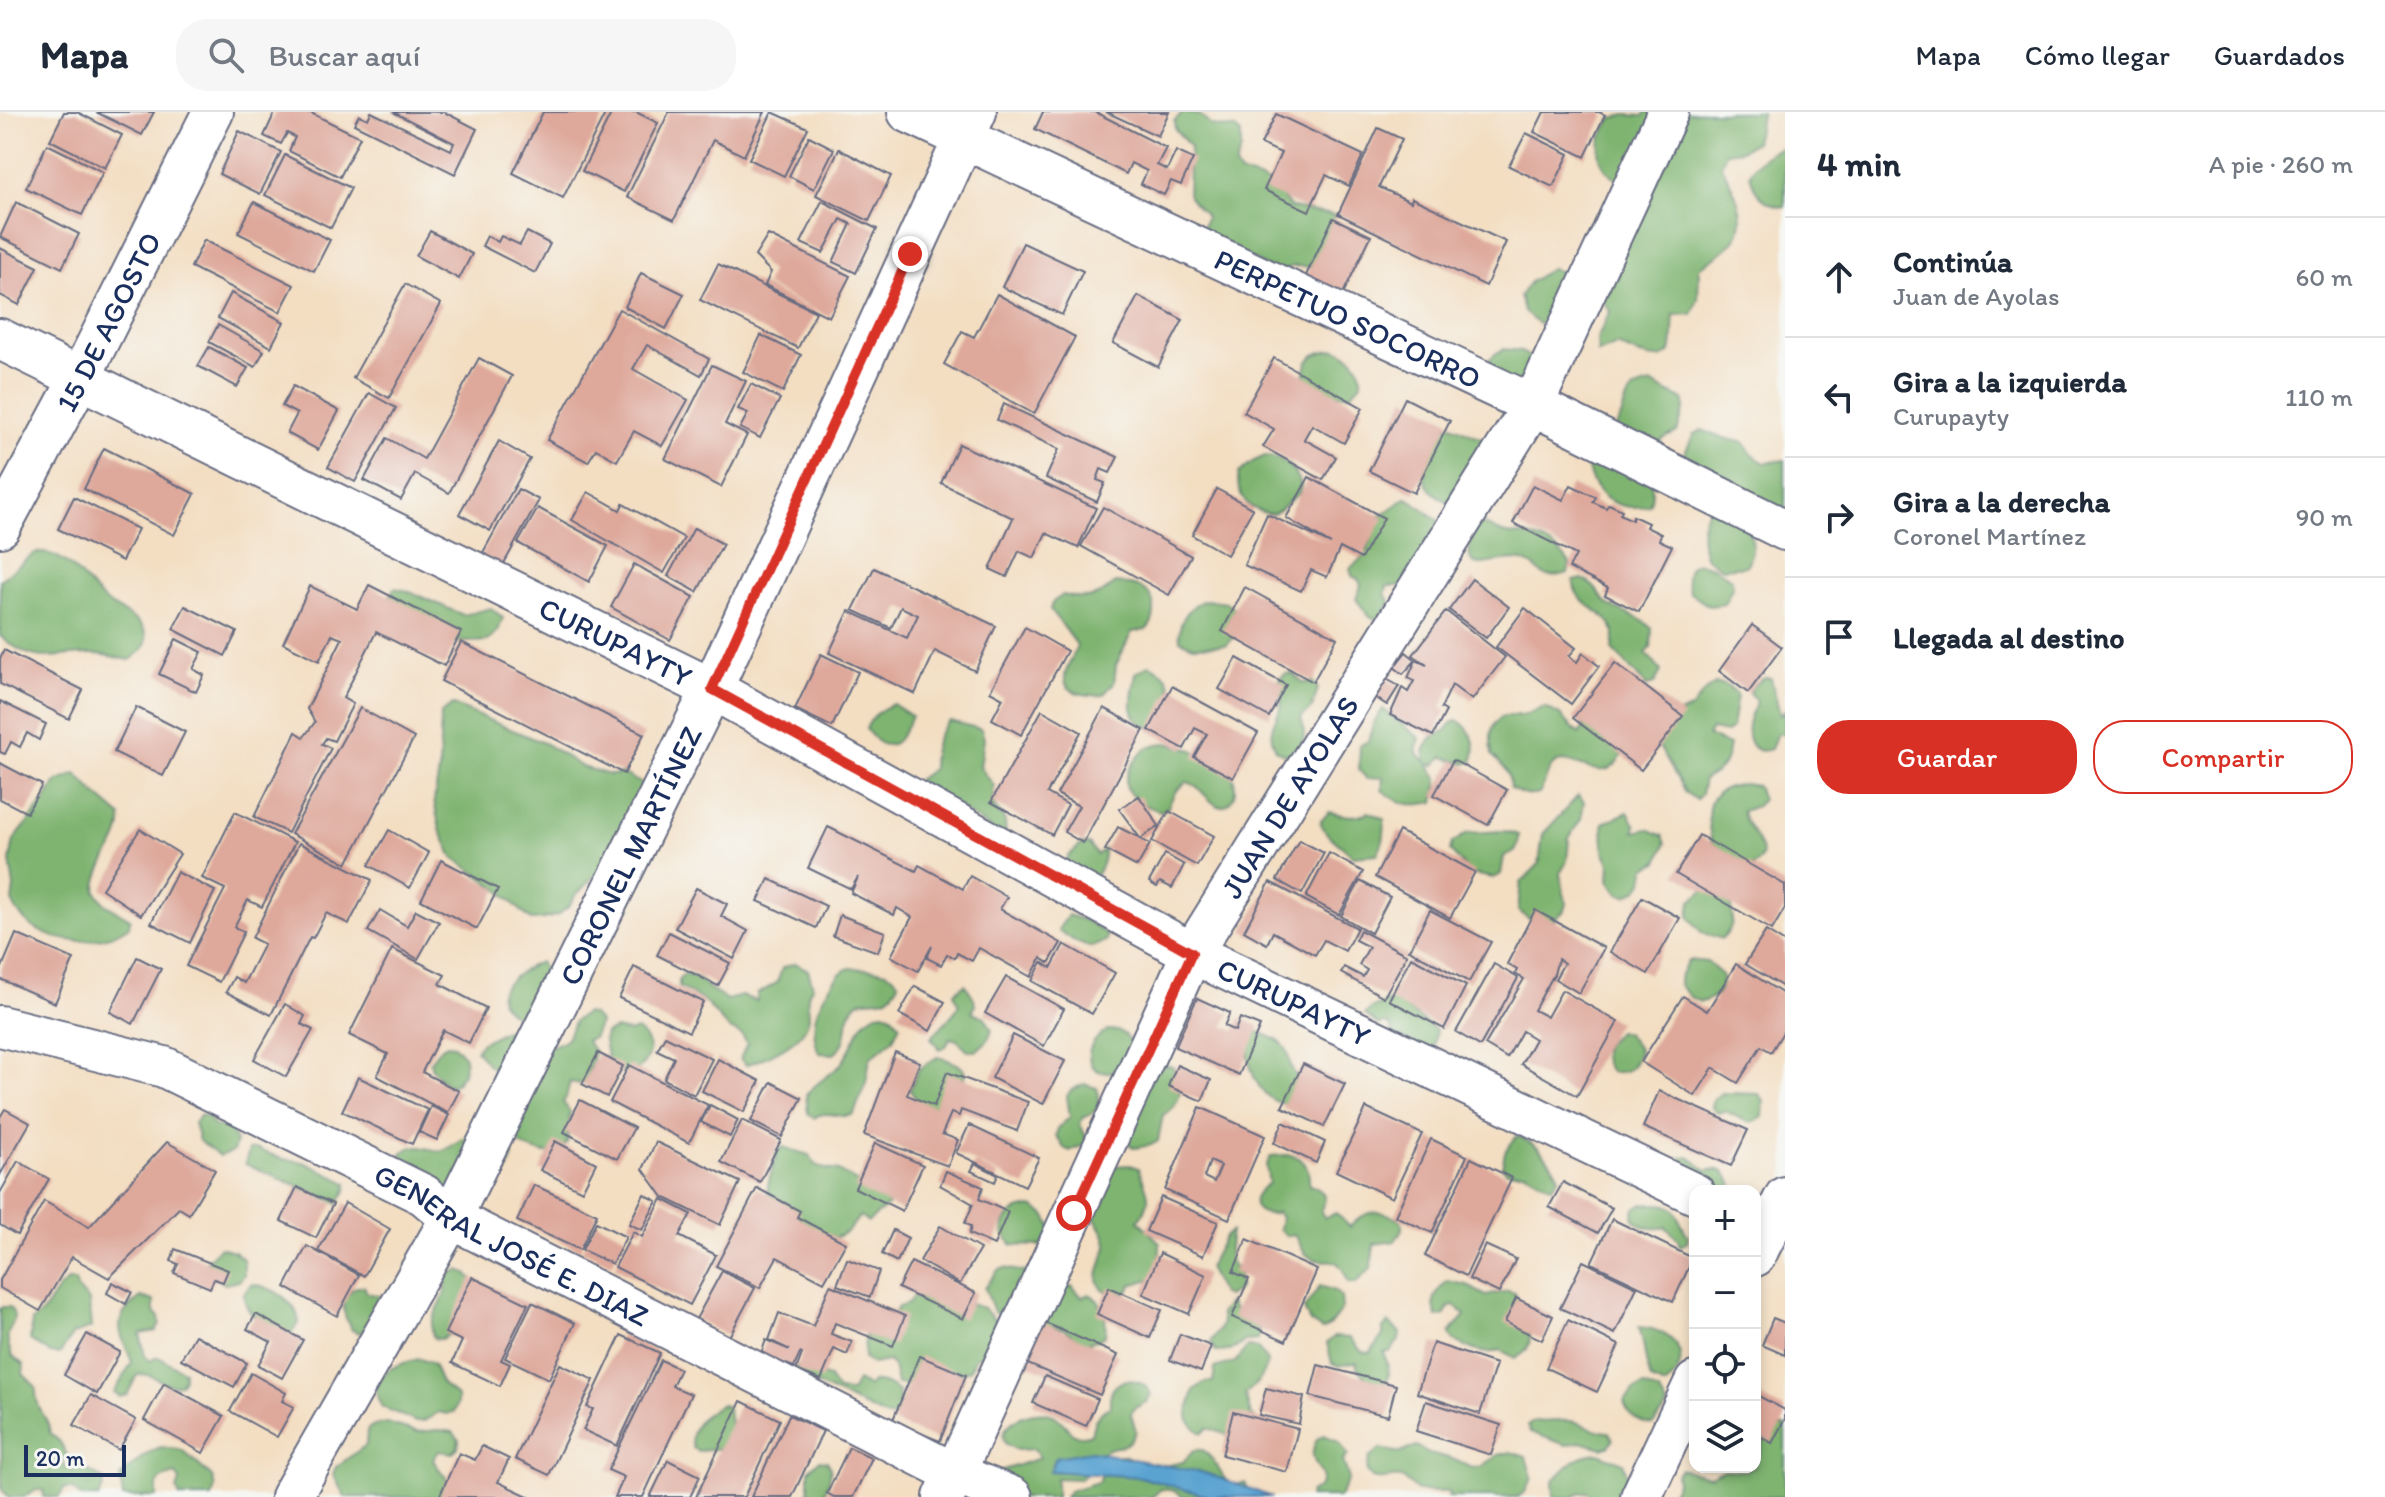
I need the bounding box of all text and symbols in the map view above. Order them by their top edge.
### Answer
search box [176,19,736,91]
text: Mapa [40,32,128,78]
icon: search [204,33,248,77]
text: Buscar aquí [268,37,420,74]
text: Mapa [1916,38,1981,72]
text: Cómo llegar [2025,38,2170,72]
text: Guardados [2214,38,2345,72]
text: 4 min [1817,144,1901,185]
text: A pie · 260 m [2209,148,2353,180]
street label: 15 DE AGOSTO [47,226,169,418]
route end [892,236,928,272]
street label: PERPETUO SOCORRO [1209,240,1487,397]
text: Continúa [1893,243,2013,280]
icon: ahead [1817,255,1861,299]
text: 60 m [2296,261,2353,293]
text: Juan de Ayolas [1893,280,2059,312]
text: Gira a la izquierda [1893,363,2127,400]
icon: left [1817,375,1861,419]
text: 110 m [2285,381,2353,413]
text: Curupayty [1893,400,2009,432]
text: Gira a la derecha [1893,483,2110,520]
icon: right [1817,495,1861,539]
text: 90 m [2296,501,2353,533]
text: Coronel Martínez [1893,520,2086,552]
street label: CURUPAYTY [533,589,698,695]
icon: arrive [1817,615,1861,659]
text: Llegada al destino [1893,619,2125,656]
street label: JUAN DE AYOLAS [1212,689,1366,905]
street label: CORONEL MARTÍNEZ [550,720,709,991]
button: Guardar [1817,720,2077,794]
button: Compartir [2093,720,2353,794]
street label: CURUPAYTY [1211,949,1376,1054]
street label: GENERAL JOSÉ E. DIAZ [368,1155,655,1334]
map controls [1689,1185,1761,1473]
button: + [1689,1185,1761,1257]
route start [1056,1195,1092,1231]
button: − [1689,1257,1761,1329]
button: locate [1689,1329,1761,1401]
button: layers [1689,1401,1761,1473]
scale bar [24,1441,126,1477]
text: 20 m [36,1445,85,1472]

